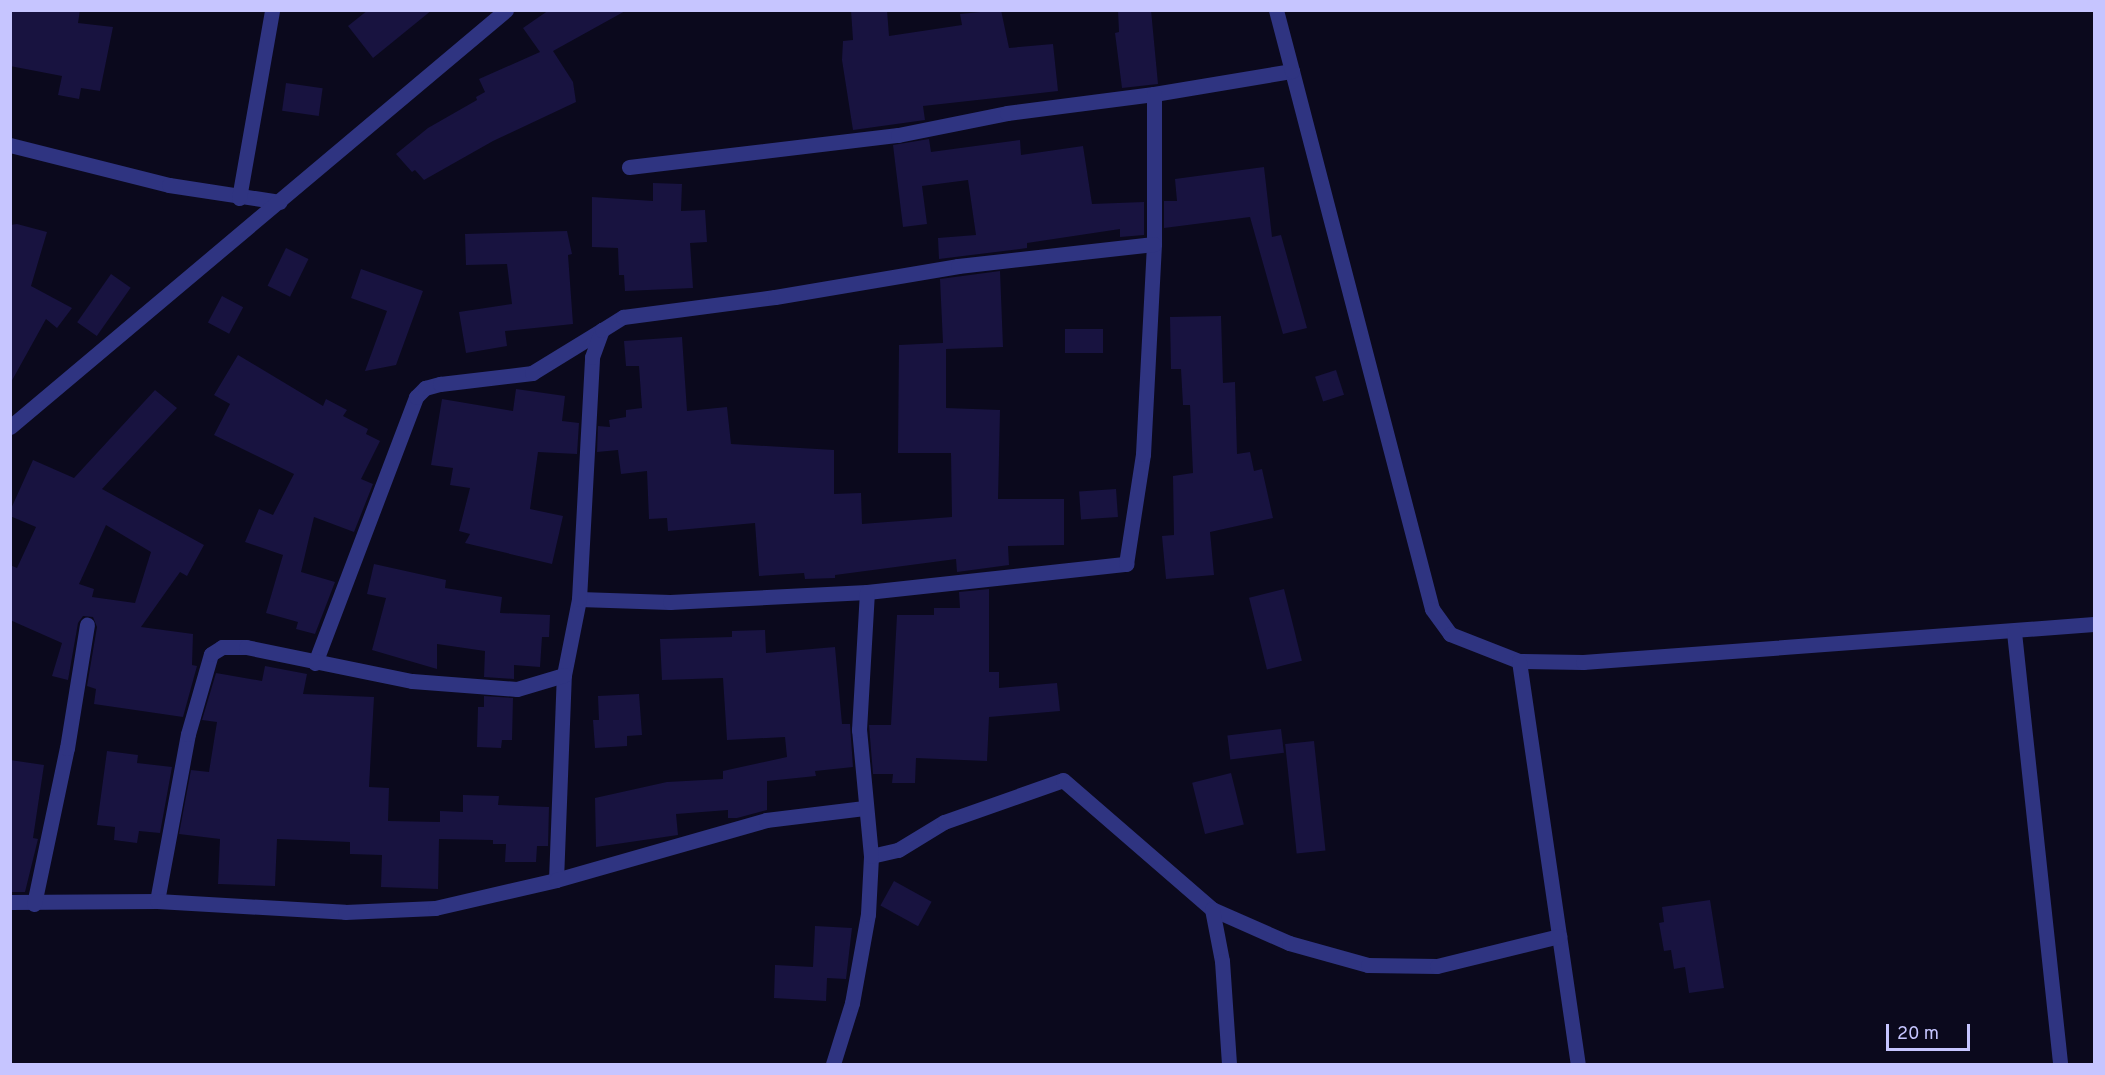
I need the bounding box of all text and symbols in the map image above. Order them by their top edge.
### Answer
scale bar [1889,1012,1973,1050]
text: 20 m [1897,1023,1939,1046]

